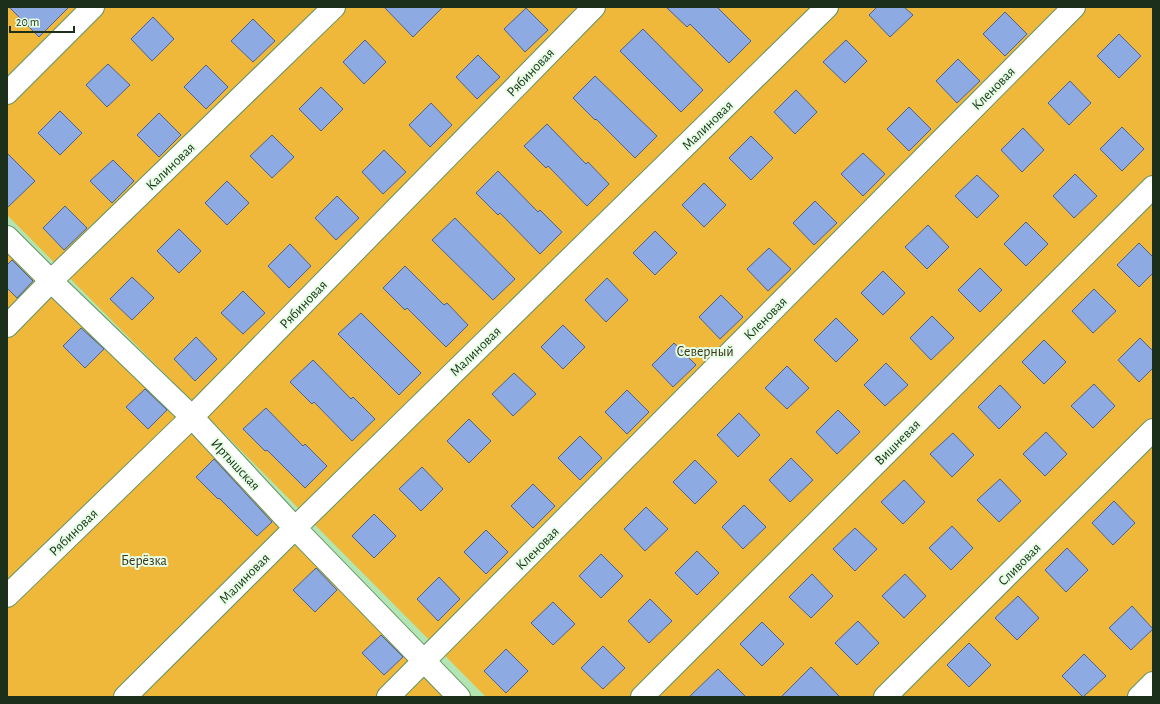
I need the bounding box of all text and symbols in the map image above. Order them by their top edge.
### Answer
scale bar [10,8,74,34]
text: 20 m [16,16,39,28]
street label: Рябиновая [504,46,557,100]
street label: Кленовая [969,64,1018,113]
street label: Малиновая [680,98,736,153]
street label: Калиновая [144,140,198,193]
street label: Рябиновая [277,278,330,332]
street label: Кленовая [741,294,790,343]
street label: Малиновая [448,324,504,379]
park label: Северный [676,345,734,359]
street label: Вишневая [872,417,923,468]
street label: Иртышская [208,436,262,493]
street label: Рябиновая [47,506,101,559]
street label: Кленовая [513,524,562,573]
street label: Сливовая [996,541,1044,589]
street label: Малиновая [217,551,273,607]
park label: Берёзка [121,554,168,568]

